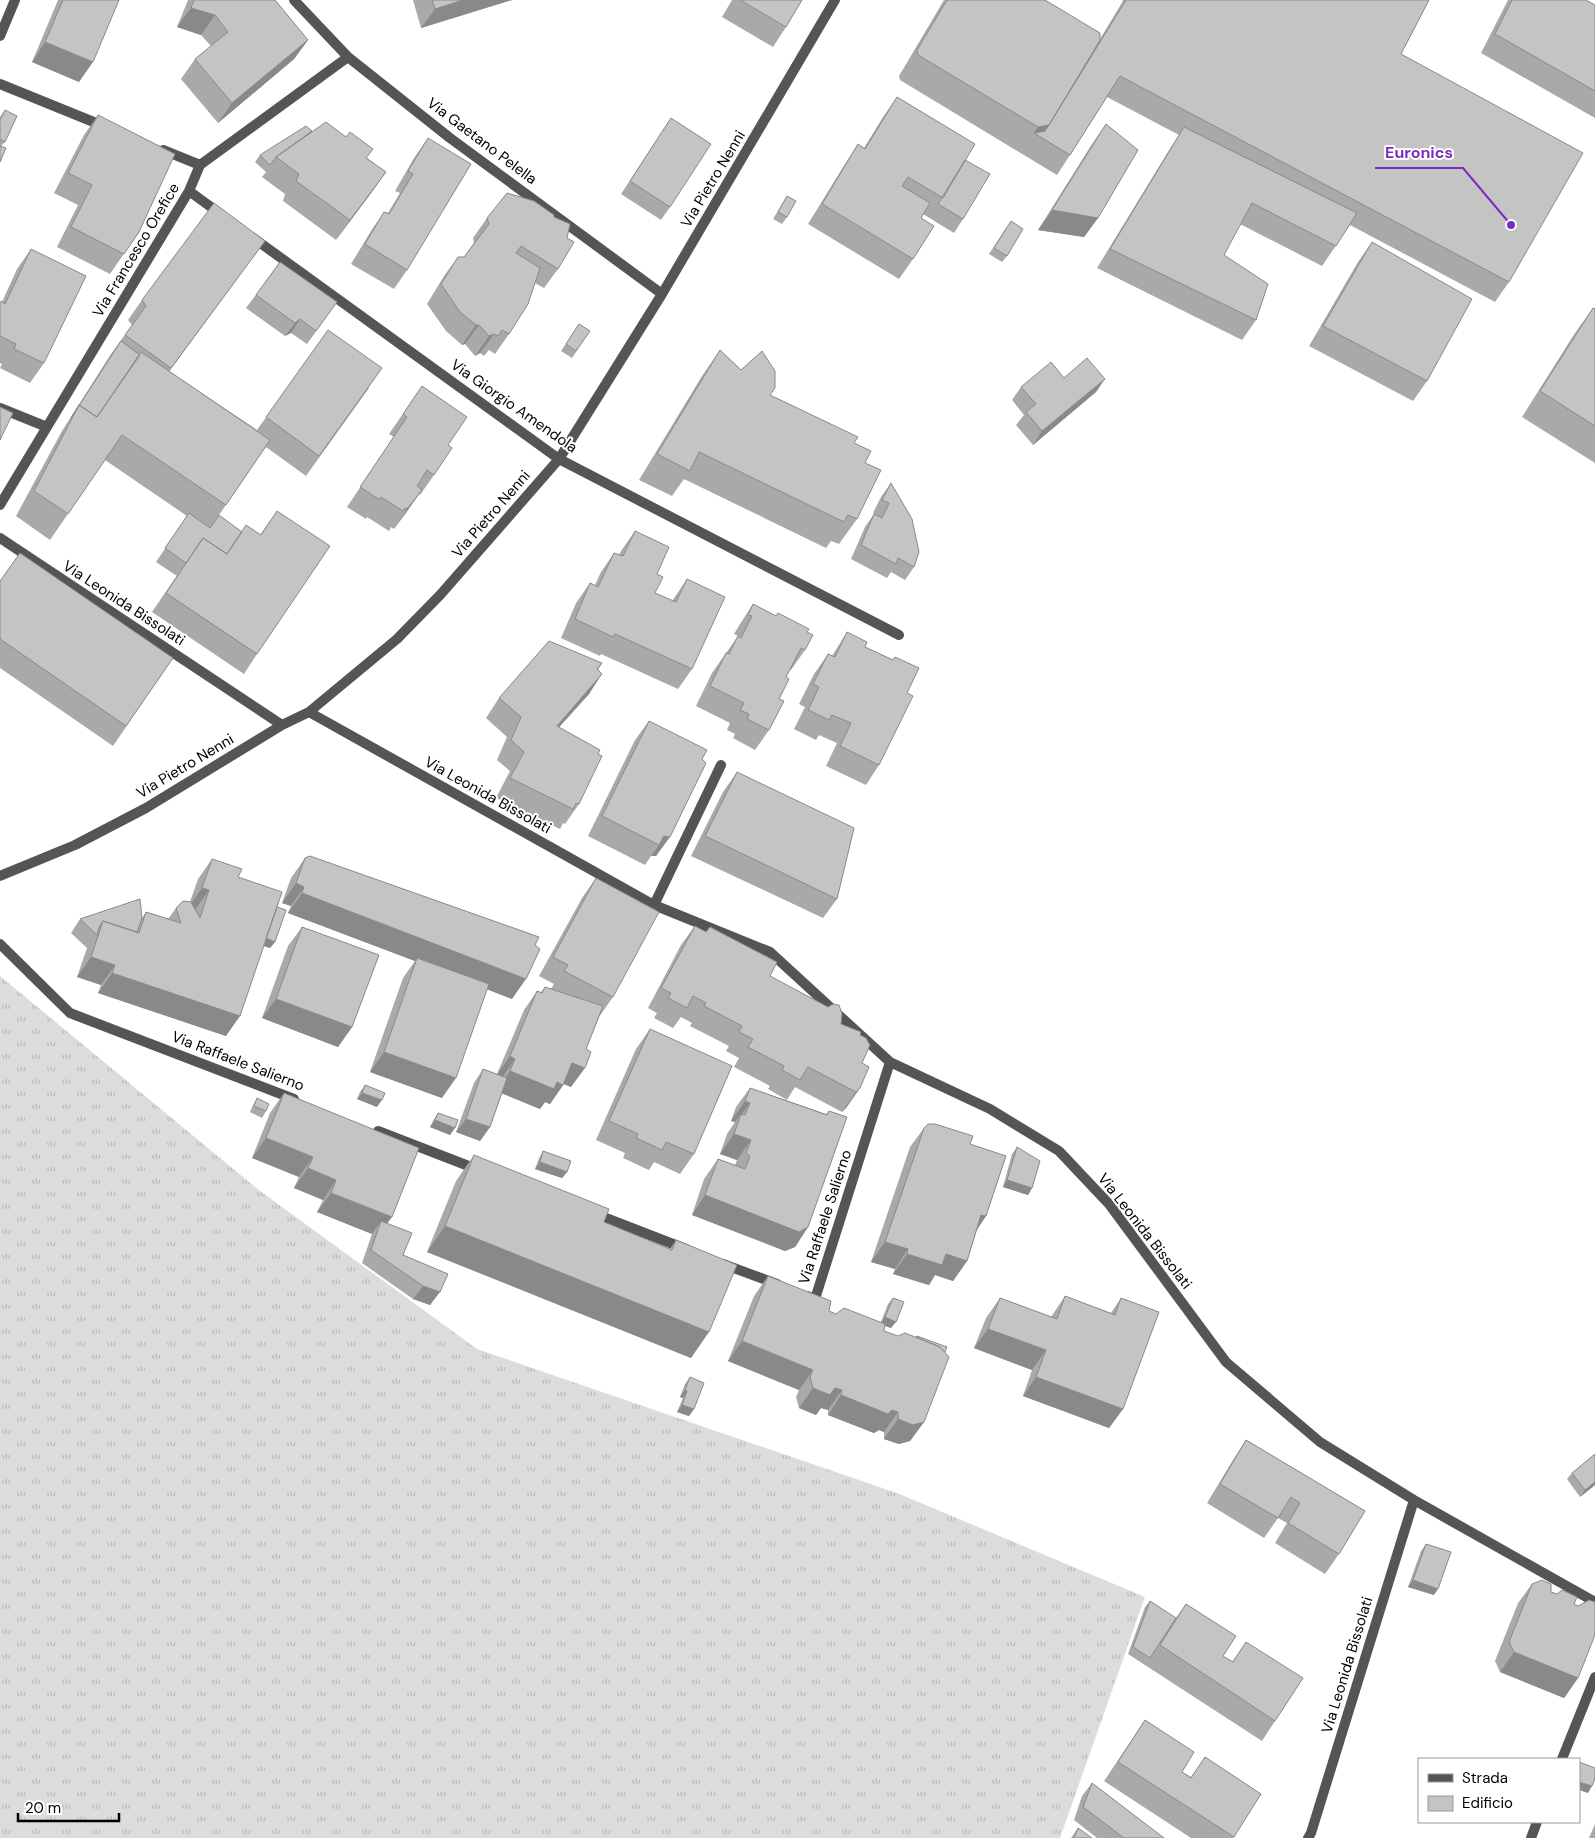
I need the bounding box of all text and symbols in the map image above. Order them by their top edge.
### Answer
street label: Via Gaetano Pelella [423,93,541,189]
street label: Via Pietro Nenni [676,127,750,231]
callout: Euronics [1375,137,1463,168]
text: Euronics [1385,142,1453,163]
street label: Via Francesco Orefice [88,179,184,321]
street label: Via Giorgio Amendola [447,355,581,457]
street label: Via Pietro Nenni [447,466,535,562]
street label: Via Leonida Bissolati [59,556,189,650]
street label: Via Pietro Nenni [133,729,237,803]
street label: Via Leonida Bissolati [421,752,555,838]
street label: Via Raffaele Salierno [169,1026,307,1096]
street label: Via Raffaele Salierno [794,1147,856,1287]
street label: Via Leonida Bissolati [1093,1169,1197,1293]
street label: Via Leonida Bissolati [1317,1594,1377,1736]
legend [1418,1758,1580,1823]
text: Strada [1462,1768,1508,1788]
scale bar [18,1790,119,1822]
text: Edificio [1462,1793,1513,1813]
text: 20 m [25,1798,61,1818]

